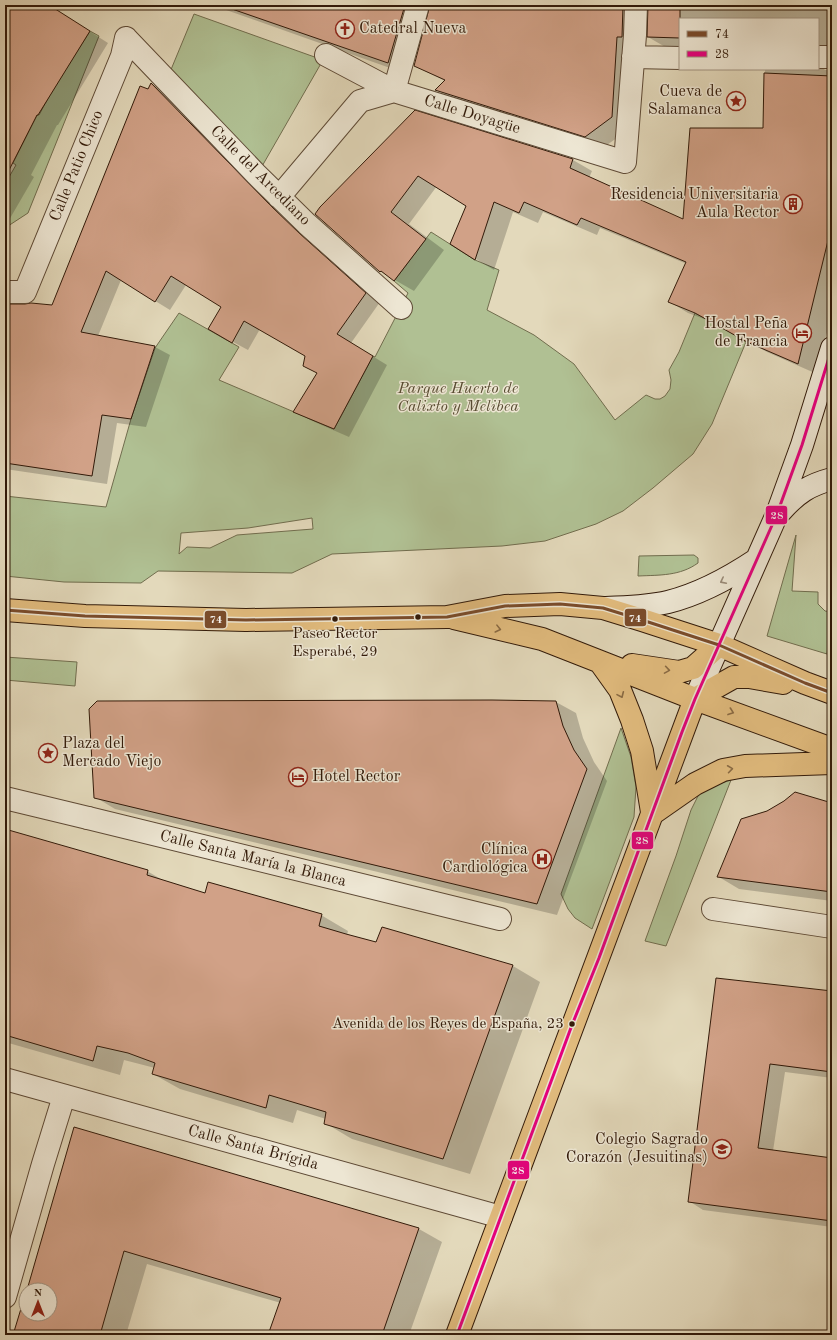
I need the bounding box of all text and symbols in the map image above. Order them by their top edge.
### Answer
church icon: Catedral Nueva [334,18,356,40]
legend [679,18,819,70]
place label: Catedral Nueva [359,21,466,37]
text: 74 [715,29,729,41]
text: 28 [715,49,729,61]
place label: Cueva de Salamanca [648,84,722,118]
place icon: Cueva de Salamanca [725,90,747,112]
street label: Calle Doyagüe [422,93,522,137]
street label: Calle Patio Chico [47,108,107,224]
street label: Calle del Arcediano [207,123,313,229]
place label: Residencia Universitaria Aula Rector [610,187,779,221]
building icon: Residencia Universitaria Aula Rector [782,193,804,215]
place label: Hostal Peña de Francia [704,316,788,350]
hotel icon: Hostal Peña de Francia [791,322,813,344]
park label: Parque Huerto de Calixto y Melibea [397,381,519,415]
line badge: 28 [765,505,788,525]
text: 28 [771,511,783,522]
one-way arrow [720,576,728,584]
line badge: 74 [624,608,647,627]
line badge: 74 [204,610,227,629]
unlabelled marker [413,612,423,622]
marker: Paseo Rector Esperabé, 29 [330,614,340,624]
text: 74 [629,614,641,625]
text: 74 [210,615,222,626]
one-way arrow [495,625,501,633]
place label: Paseo Rector Esperabé, 29 [292,627,378,660]
one-way arrow [664,665,670,674]
one-way arrow [617,691,625,698]
one-way arrow [728,708,735,716]
place label: Plaza del Mercado Viejo [62,736,161,770]
place icon: Plaza del Mercado Viejo [37,742,59,764]
one-way arrow [727,765,733,774]
hotel icon: Hotel Rector [287,766,309,788]
place label: Hotel Rector [312,769,401,785]
street label: Calle Santa María la Blanca [158,828,348,890]
line badge: 28 [631,831,654,850]
text: 28 [636,836,648,847]
place label: Clínica Cardiológica [442,842,528,876]
hospital icon: Clínica Cardiológica [531,848,553,870]
place label: Avenida de los Reyes de España, 23 [332,1017,564,1032]
marker: Avenida de los Reyes de España, 23 [567,1019,577,1029]
street label: Calle Santa Brígida [186,1123,320,1173]
place label: Colegio Sagrado Corazón (Jesuitinas) [566,1132,708,1166]
school or university icon: Colegio Sagrado Corazón (Jesuitinas) [711,1138,733,1160]
line badge: 28 [507,1160,530,1180]
text: 28 [512,1166,524,1177]
north arrow [18,1282,58,1322]
text: N [34,1288,43,1299]

